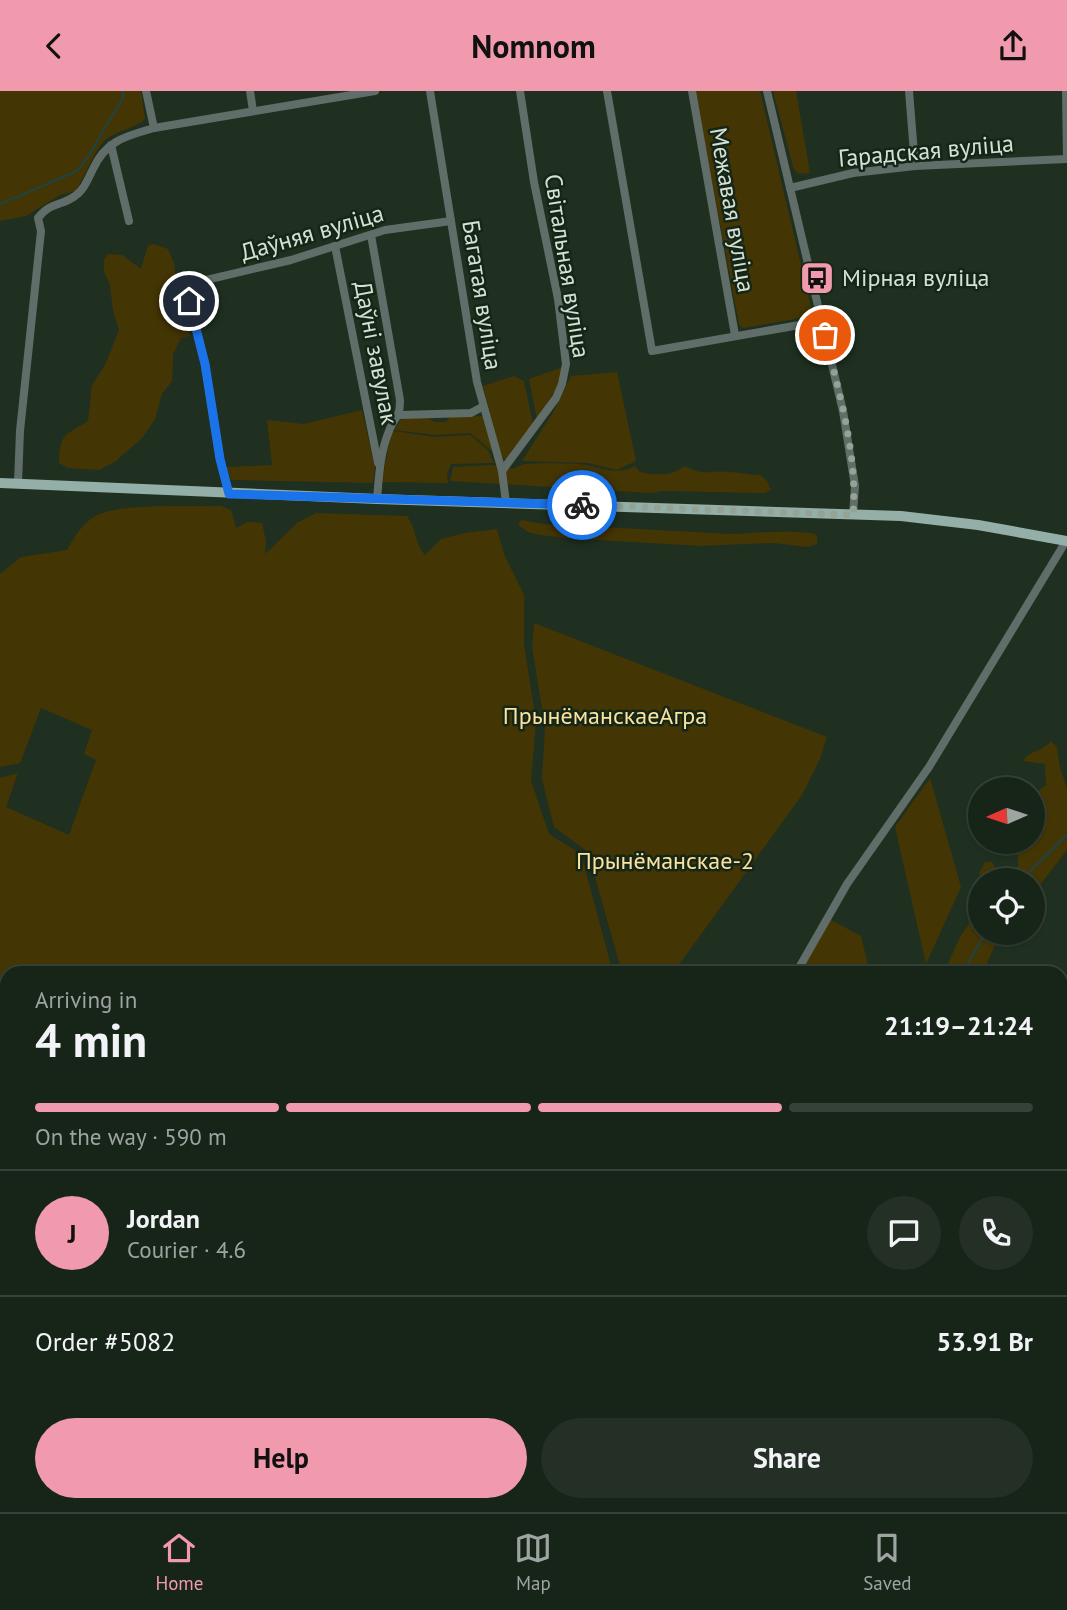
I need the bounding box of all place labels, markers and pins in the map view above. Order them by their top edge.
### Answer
bus stop icon: Мірная вуліца [798,259,836,297]
place label: Мірная вуліца [842,262,989,293]
pin [159,271,219,331]
pin [795,305,855,365]

